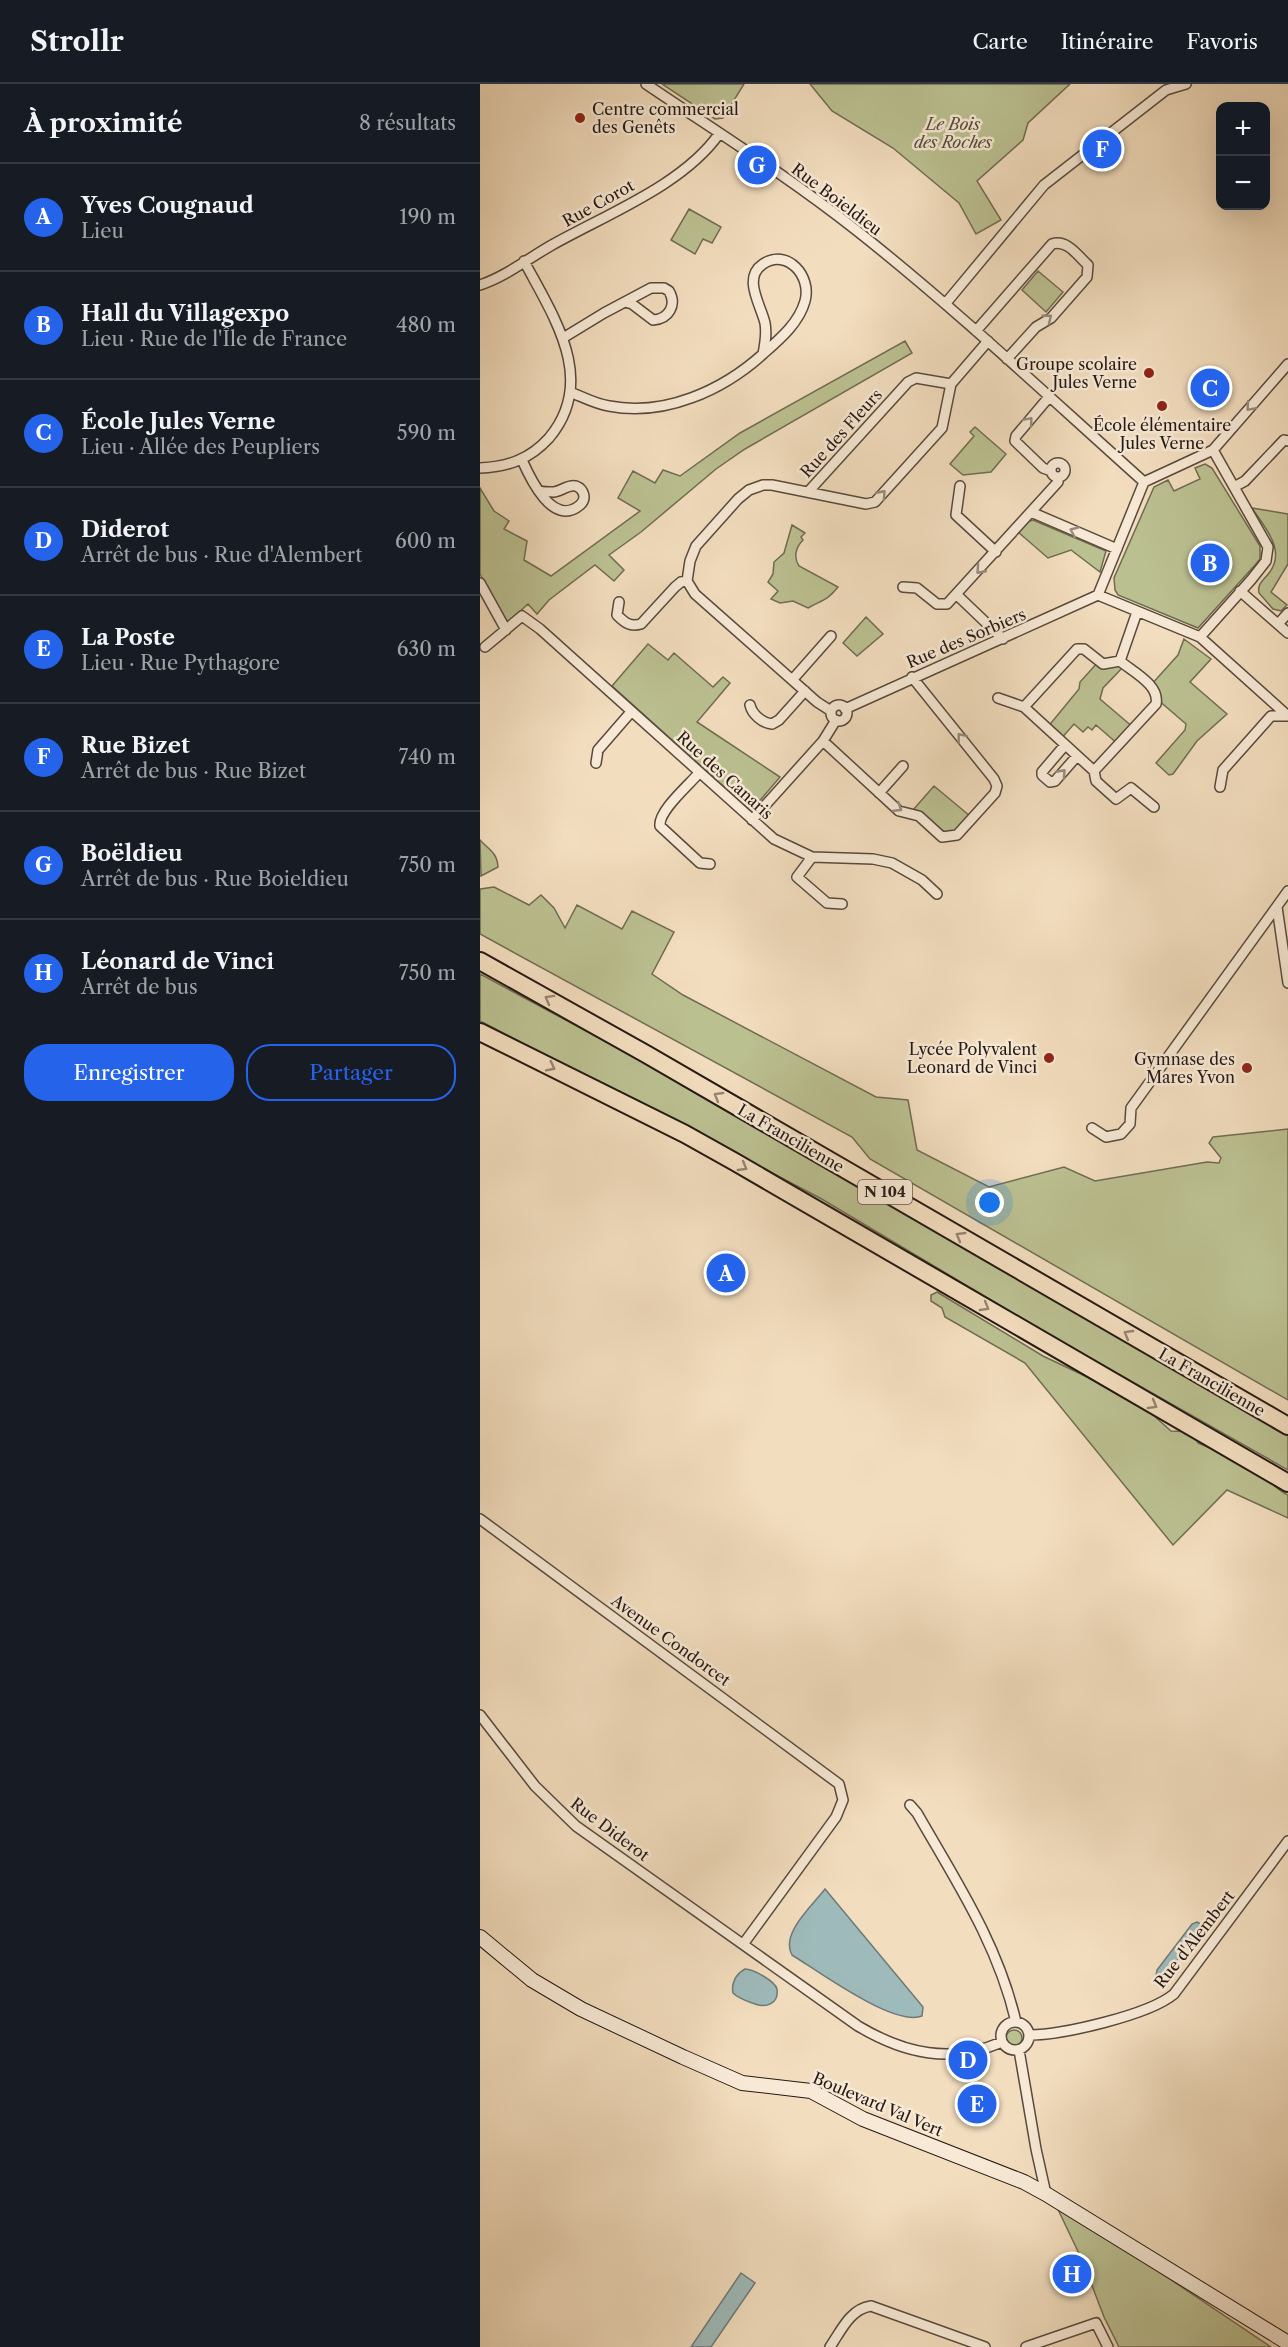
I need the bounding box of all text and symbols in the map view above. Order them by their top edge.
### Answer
text: Strollr [30,24,124,58]
text: Carte [972,29,1028,54]
text: Itinéraire [1061,29,1154,54]
text: Favoris [1187,29,1258,54]
place label: Centre commercial des Genêts [592,99,739,137]
map controls [1216,102,1270,210]
button: + [1216,102,1270,156]
text: À proximité [24,107,183,139]
text: 8 résultats [359,111,456,135]
marker: Centre commercial des Genêts [573,111,587,125]
park label: Le Bois des Roches [914,114,992,152]
pin: F [1082,126,1122,172]
pin: G [738,142,776,188]
button: − [1216,156,1270,210]
street label: Rue Boieldieu [788,159,886,240]
street label: Rue Corot [559,175,638,231]
text: Yves Cougnaud [81,192,254,219]
text: A [36,205,51,229]
text: 190 m [399,205,456,229]
text: Lieu [81,219,124,243]
text: Hall du Villagexpo [81,300,289,327]
text: B [36,313,51,337]
text: 480 m [396,313,456,337]
one-way arrow [1042,314,1053,325]
text: Lieu · Rue de l'Île de France [81,327,347,351]
place label: Groupe scolaire Jules Verne [1016,354,1137,392]
marker: Groupe scolaire Jules Verne [1142,366,1156,380]
pin: C [1190,366,1230,410]
street label: Rue des Fleurs [796,385,886,481]
marker: École élémentaire Jules Verne [1155,399,1169,413]
one-way arrow [1246,400,1257,410]
text: École Jules Verne [81,408,275,435]
place label: École élémentaire Jules Verne [1093,415,1231,453]
one-way arrow [1022,417,1033,428]
text: C [35,421,52,445]
text: 590 m [397,421,456,445]
text: Lieu · Allée des Peupliers [81,435,320,459]
one-way arrow [875,490,886,501]
text: Diderot [81,516,169,543]
one-way arrow [1069,526,1080,538]
text: D [35,529,52,553]
text: 600 m [395,529,456,553]
pin: B [1190,540,1230,586]
text: Arrêt de bus · Rue d'Alembert [81,543,362,567]
one-way arrow [976,563,987,573]
street label: Rue des Sorbiers [903,604,1029,672]
text: La Poste [81,624,175,651]
text: E [36,637,51,661]
text: 630 m [397,637,456,661]
text: Lieu · Rue Pythagore [81,651,280,675]
street label: Rue des Canaris [673,727,777,823]
text: Rue Bizet [81,732,190,759]
one-way arrow [957,733,968,744]
text: F [37,745,50,769]
text: 740 m [399,745,456,769]
text: Arrêt de bus · Rue Bizet [81,759,306,783]
one-way arrow [1054,770,1065,781]
one-way arrow [891,800,902,811]
text: Boëldieu [81,840,182,867]
text: G [35,853,52,877]
text: 750 m [399,853,456,877]
text: Arrêt de bus · Rue Boieldieu [81,867,349,891]
text: Léonard de Vinci [81,948,274,975]
text: H [34,961,53,985]
text: 750 m [399,961,456,985]
text: Arrêt de bus [81,975,198,999]
one-way arrow [545,995,555,1006]
place label: Lycée Polyvalent Leonard de Vinci [907,1039,1037,1077]
button: Enregistrer [24,1044,234,1101]
button: Partager [246,1044,456,1101]
place label: Gymnase des Mares Yvon [1134,1049,1235,1087]
marker: Lycée Polyvalent Leonard de Vinci [1042,1051,1056,1065]
one-way arrow [545,1060,556,1072]
marker: Gymnase des Mares Yvon [1240,1061,1254,1075]
one-way arrow [714,1091,724,1103]
street label: La Francilienne [734,1100,848,1177]
one-way arrow [737,1159,747,1171]
road number: N 104 [858,1180,912,1204]
your location [975,1188,1004,1217]
one-way arrow [956,1231,966,1243]
pin: A [706,1250,746,1296]
one-way arrow [978,1299,989,1311]
one-way arrow [1124,1329,1134,1341]
street label: La Francilienne [1155,1344,1269,1421]
one-way arrow [1147,1397,1157,1409]
street label: Avenue Condorcet [607,1589,735,1690]
street label: Rue Diderot [567,1793,654,1865]
street label: Rue d'Alembert [1150,1886,1239,1992]
pin: D [948,2038,988,2082]
street label: Boulevard Val Vert [810,2068,946,2141]
pin: E [958,2082,996,2126]
pin: H [1052,2252,1092,2296]

